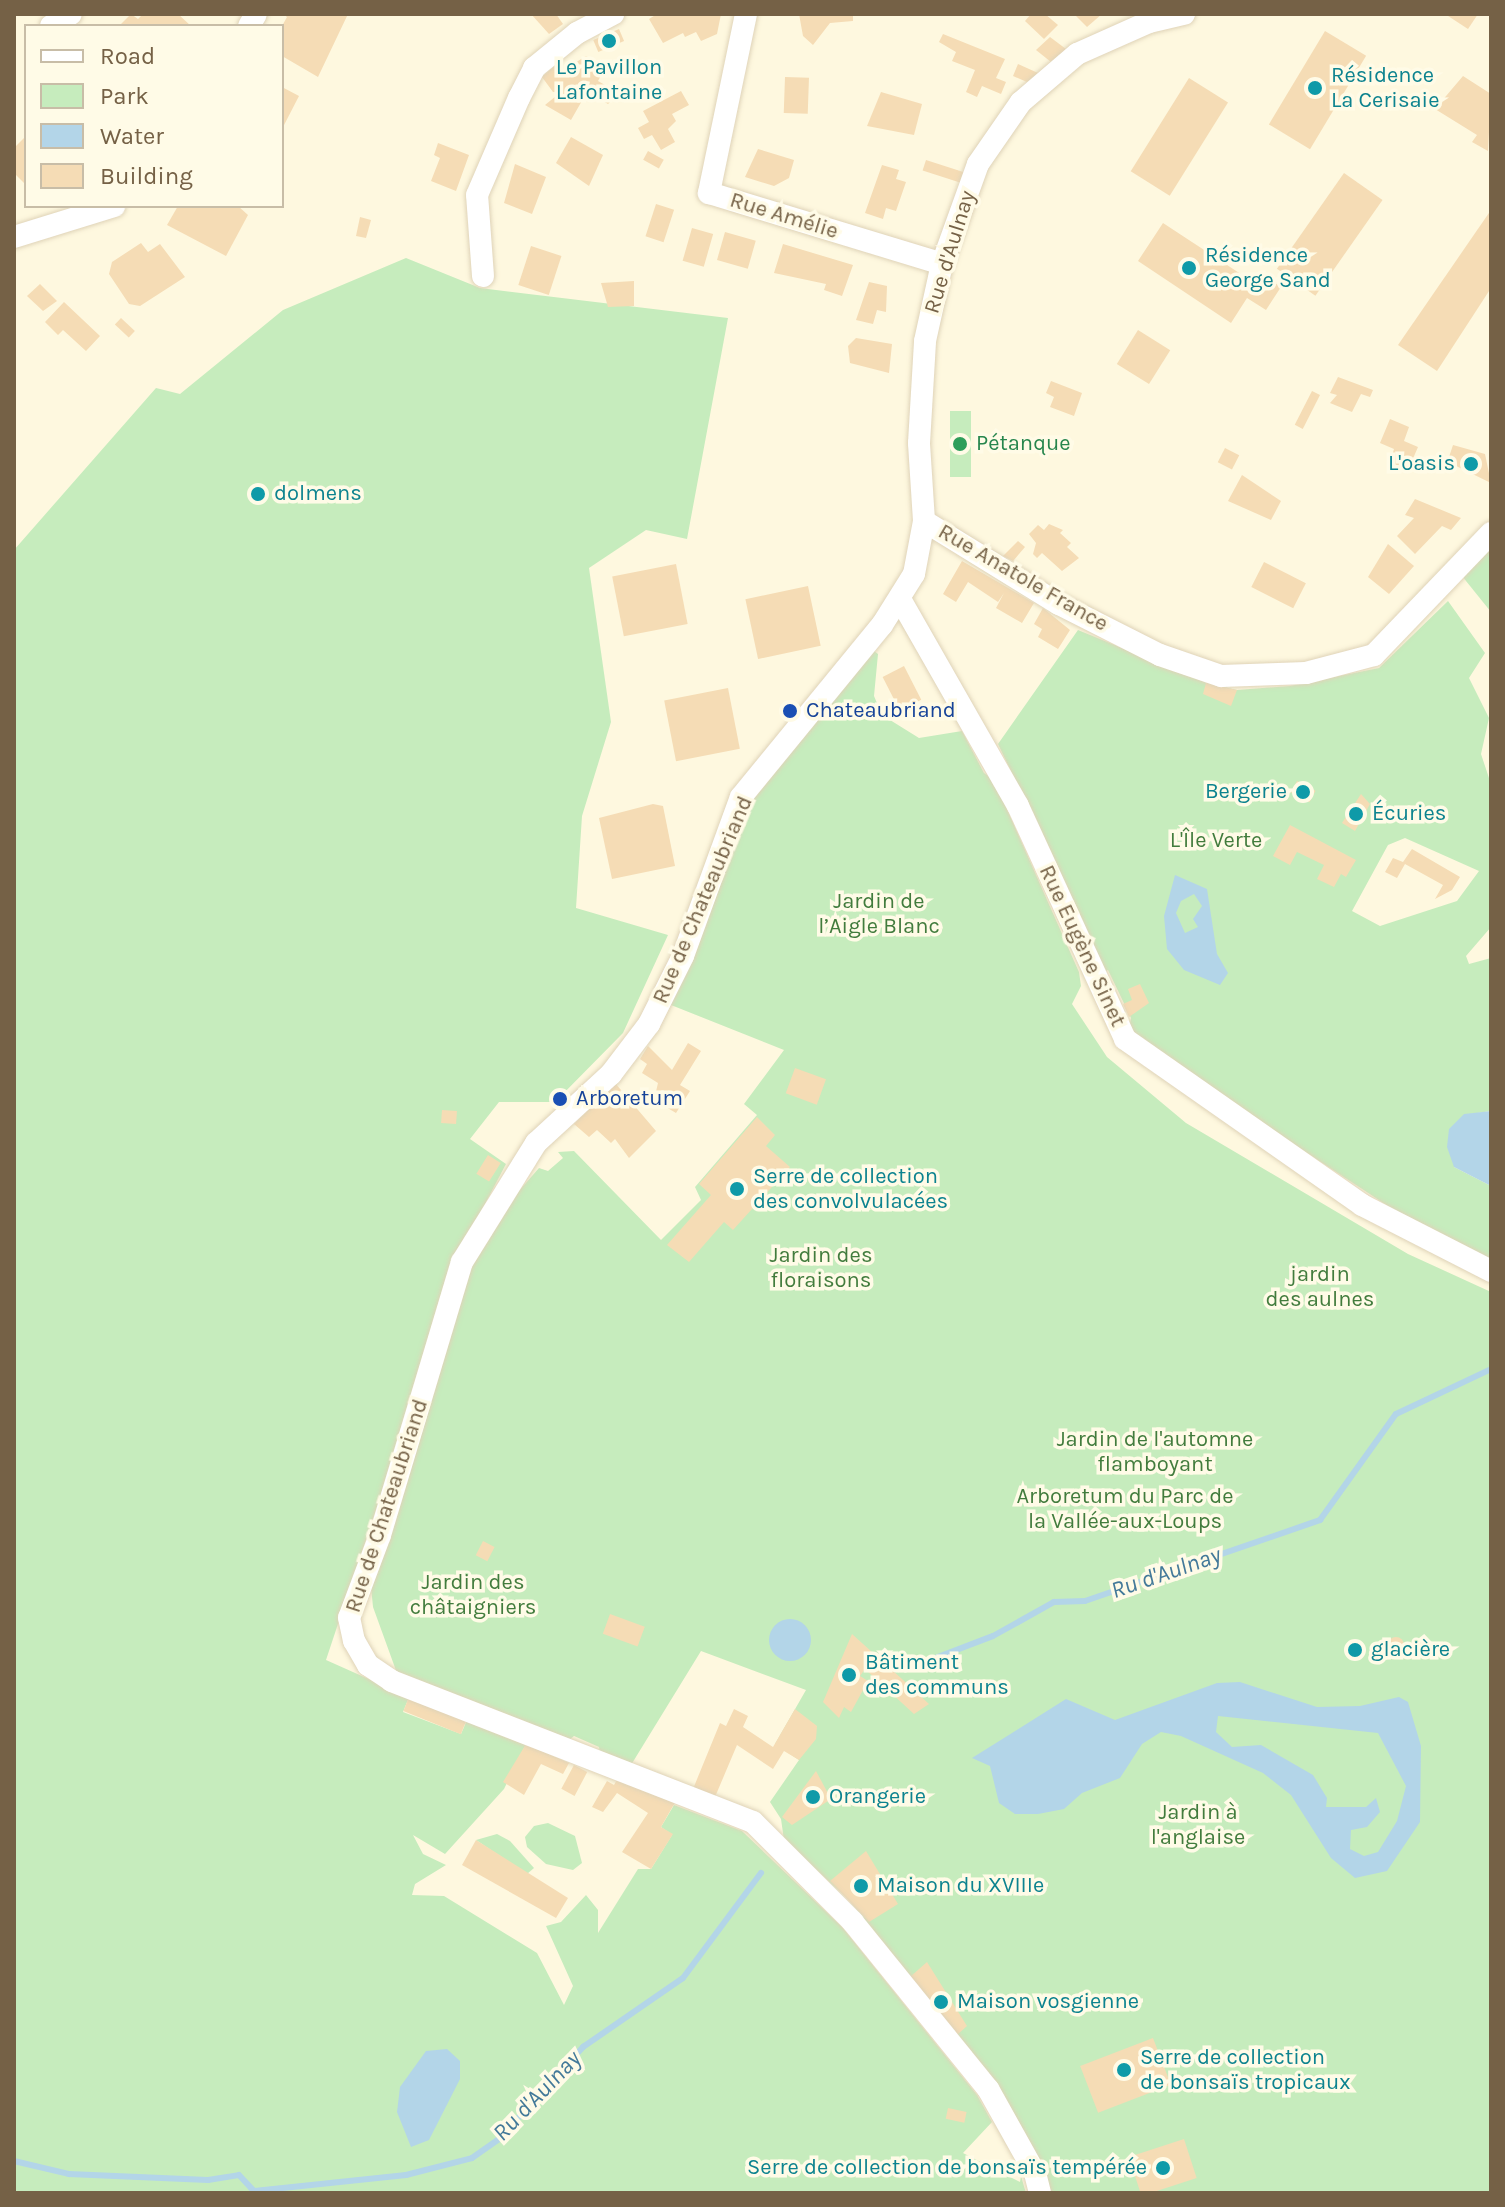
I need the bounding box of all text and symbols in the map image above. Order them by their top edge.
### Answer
legend [24,24,284,208]
marker: Le Pavillon Lafontaine [600,32,618,50]
text: Road [100,42,155,70]
place label: Le Pavillon Lafontaine [556,54,662,106]
place label: Résidence La Cerisaie [1331,62,1439,114]
marker: Résidence La Cerisaie [1306,79,1324,97]
text: Park [100,82,149,110]
text: Water [100,122,164,150]
text: Building [100,162,193,190]
street label: Rue Amélie [727,187,841,245]
street label: Rue d'Aulnay [919,187,981,317]
place label: Résidence George Sand [1205,242,1331,294]
marker: Résidence George Sand [1180,259,1198,277]
place label: Pétanque [976,431,1071,457]
marker: Pétanque [951,435,969,453]
place label: L'oasis [1388,451,1455,477]
marker: L'oasis [1462,455,1480,473]
place label: dolmens [274,481,362,507]
marker: dolmens [249,485,267,503]
street label: Rue Anatole France [933,519,1113,637]
place label: Chateaubriand [806,698,956,724]
marker: Chateaubriand [781,702,799,720]
place label: Bergerie [1205,779,1287,805]
marker: Bergerie [1294,783,1312,801]
street label: Rue de Chateaubriand [647,792,759,1008]
place label: Écuries [1372,801,1446,827]
marker: Écuries [1347,805,1365,823]
park label: L'Île Verte [1170,828,1262,854]
street label: Rue Eugène Sinet [1033,861,1131,1031]
park label: Jardin de l’Aigle Blanc [818,888,940,940]
place label: Arboretum [576,1086,683,1112]
marker: Arboretum [551,1090,569,1108]
place label: Serre de collection des convolvulacées [753,1163,948,1214]
marker: Serre de collection des convolvulacées [728,1180,746,1198]
park label: Jardin des floraisons [770,1242,872,1294]
park label: jardin des aulnes [1266,1261,1374,1312]
street label: Rue de Chateaubriand [340,1396,434,1616]
park label: Jardin de l'automne flamboyant [1057,1426,1253,1478]
park label: Arboretum du Parc de la Vallée-aux-Loups [1016,1483,1234,1534]
water label: Ru d'Aulnay [1107,1541,1225,1605]
park label: Jardin des châtaigniers [410,1569,536,1620]
place label: glacière [1371,1637,1450,1663]
marker: glacière [1346,1641,1364,1659]
place label: Bâtiment des communs [865,1649,1009,1700]
marker: Bâtiment des communs [840,1666,858,1684]
place label: Orangerie [829,1784,926,1810]
marker: Orangerie [804,1788,822,1806]
park label: Jardin à l'anglaise [1151,1799,1245,1850]
place label: Maison du XVIIIe [877,1873,1044,1899]
marker: Maison du XVIIIe [852,1877,870,1895]
place label: Maison vosgienne [957,1989,1139,2015]
marker: Maison vosgienne [932,1993,950,2011]
place label: Serre de collection de bonsaïs tropicaux [1140,2044,1351,2096]
water label: Ru d'Aulnay [487,2045,587,2147]
marker: Serre de collection de bonsaïs tropicaux [1115,2061,1133,2079]
place label: Serre de collection de bonsaïs tempérée [747,2155,1147,2181]
marker: Serre de collection de bonsaïs tempérée [1154,2159,1172,2177]

